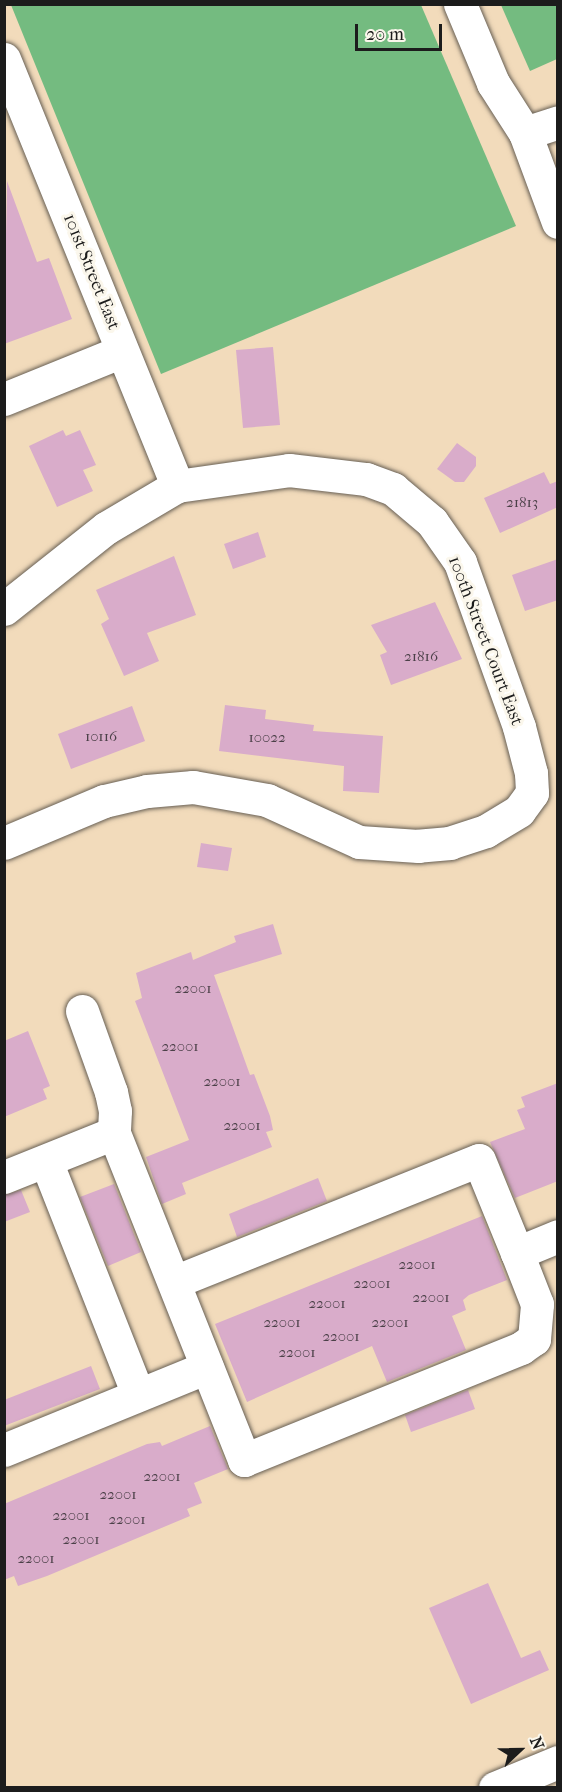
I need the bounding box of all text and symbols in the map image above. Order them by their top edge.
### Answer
scale bar [358,12,445,50]
text: 20 m [366,24,404,45]
street label: 101st Street East [58,211,124,333]
house number: 21813 [506,494,538,512]
street label: 100th Street Court East [443,553,527,729]
house number: 21816 [404,648,438,666]
house number: 10116 [85,728,117,746]
house number: 10022 [248,729,286,747]
house number: 22001 [174,980,212,998]
house number: 22001 [161,1038,199,1056]
house number: 22001 [203,1073,241,1091]
house number: 22001 [223,1117,261,1135]
house number: 22001 [398,1256,436,1274]
house number: 22001 [353,1275,391,1293]
house number: 22001 [412,1289,450,1307]
house number: 22001 [308,1295,346,1313]
house number: 22001 [263,1314,301,1332]
house number: 22001 [371,1314,409,1332]
house number: 22001 [322,1328,360,1346]
house number: 22001 [278,1344,316,1362]
house number: 22001 [143,1468,181,1486]
house number: 22001 [99,1486,137,1504]
house number: 22001 [52,1507,90,1525]
house number: 22001 [108,1511,146,1529]
house number: 22001 [62,1531,100,1549]
house number: 22001 [17,1550,55,1568]
north arrow [490,1720,550,1780]
text: N [526,1734,548,1752]

